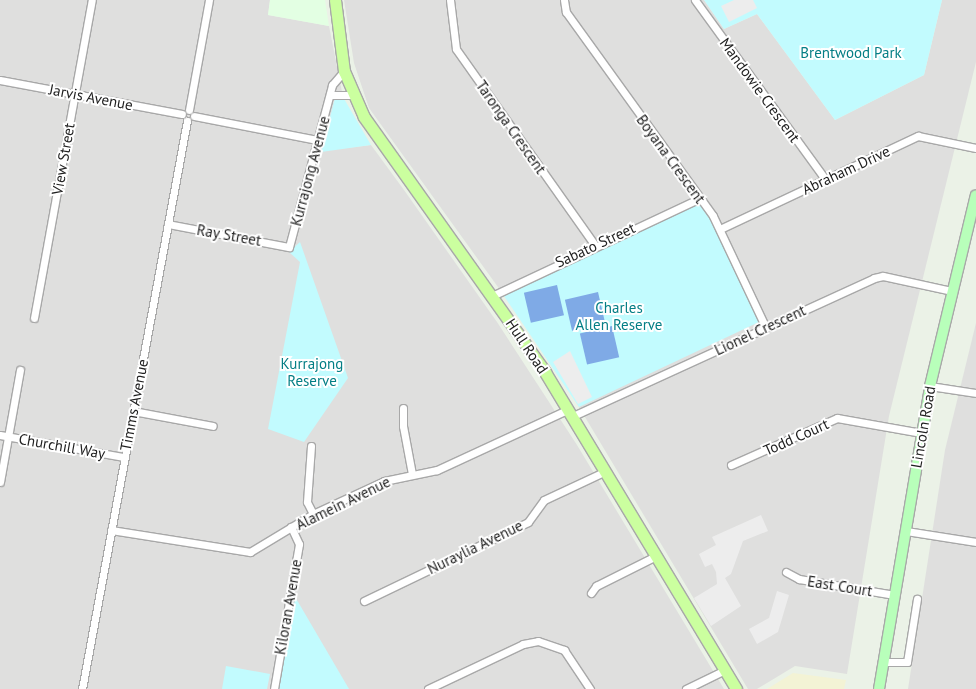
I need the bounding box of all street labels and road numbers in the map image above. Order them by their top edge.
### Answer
street label: Mandowie Crescent [716,34,804,146]
street label: Taronga Crescent [472,77,550,177]
street label: Jarvis Avenue [47,80,135,114]
street label: Boyana Crescent [633,111,709,207]
street label: Kurrajong Avenue [287,114,333,228]
street label: View Street [48,121,78,197]
street label: Abraham Drive [799,142,893,198]
street label: Sabato Street [552,219,638,271]
street label: Ray Street [195,220,263,250]
street label: Lionel Crescent [711,301,809,359]
street label: Hull Road [502,315,552,377]
street label: Timms Avenue [116,357,152,453]
street label: Lincoln Road [907,385,939,469]
street label: Todd Court [761,415,831,459]
street label: Churchill Way [17,430,107,462]
street label: Alamein Avenue [293,472,393,534]
street label: Nuraylia Avenue [424,516,526,578]
street label: Kiloran Avenue [271,558,305,656]
street label: East Court [806,572,874,600]

